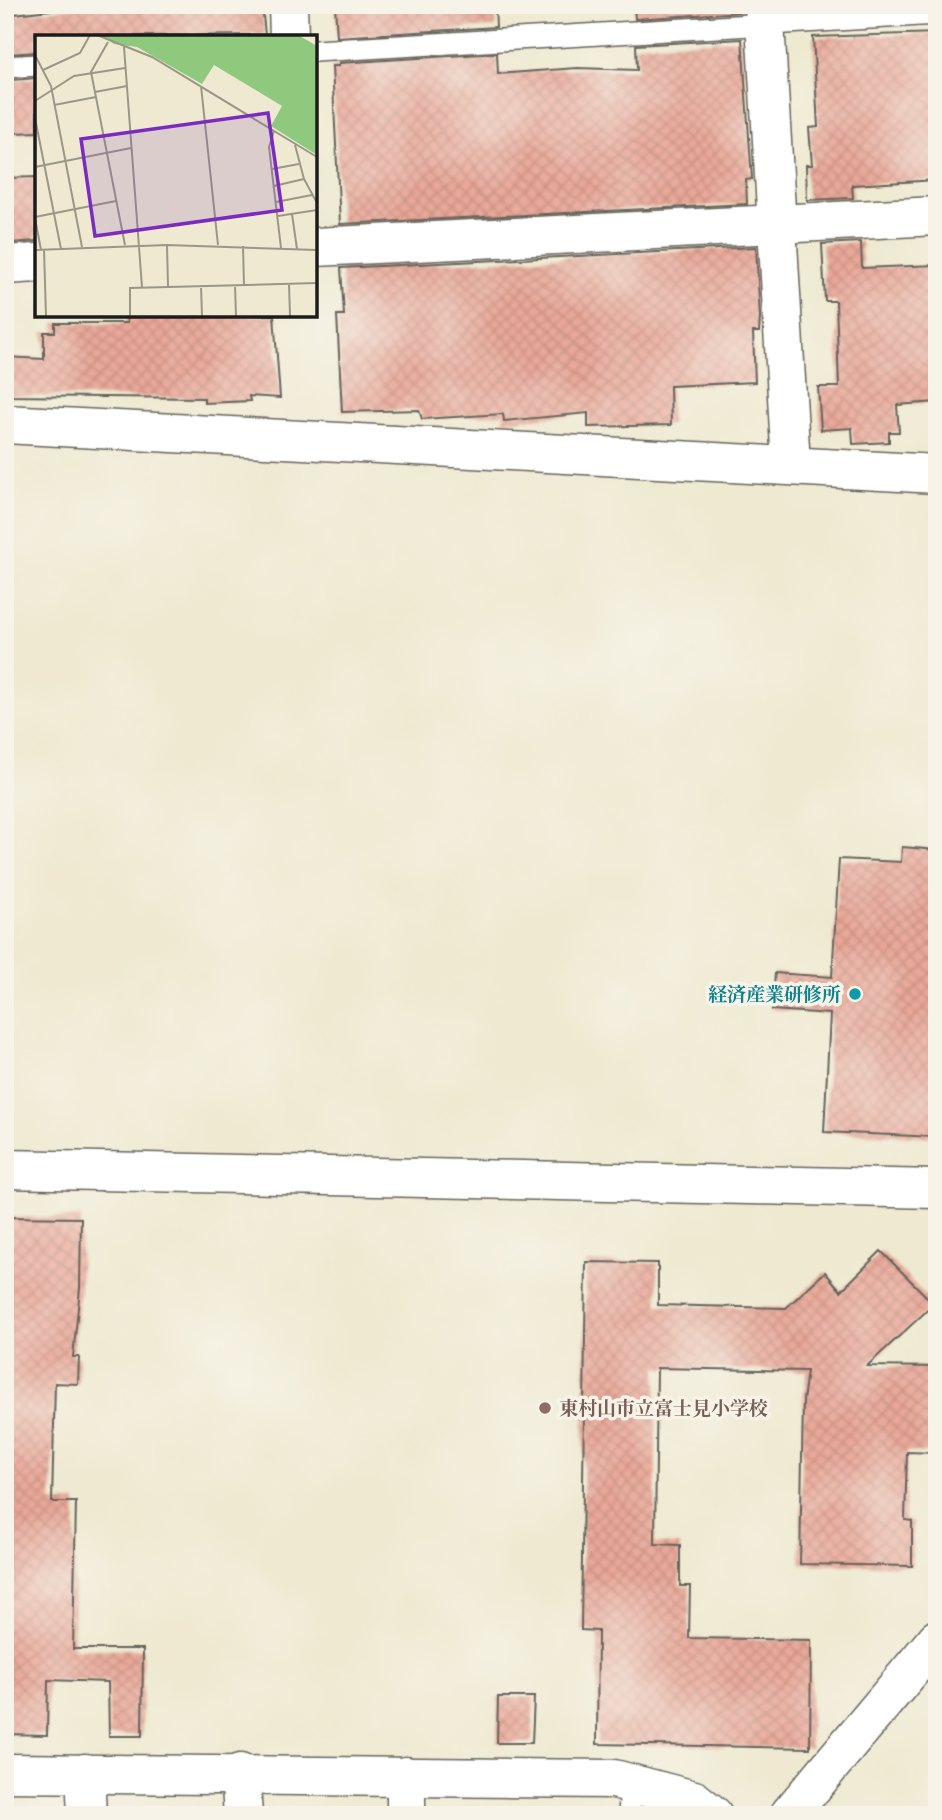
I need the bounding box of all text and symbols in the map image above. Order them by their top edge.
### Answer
inset map [35,35,317,317]
place label: 経済産業研修所 [708,983,841,1006]
marker: 経済産業研修所 [847,986,863,1002]
place label: 東村山市立富士見小学校 [559,1397,768,1420]
marker: 東村山市立富士見小学校 [537,1400,553,1416]

